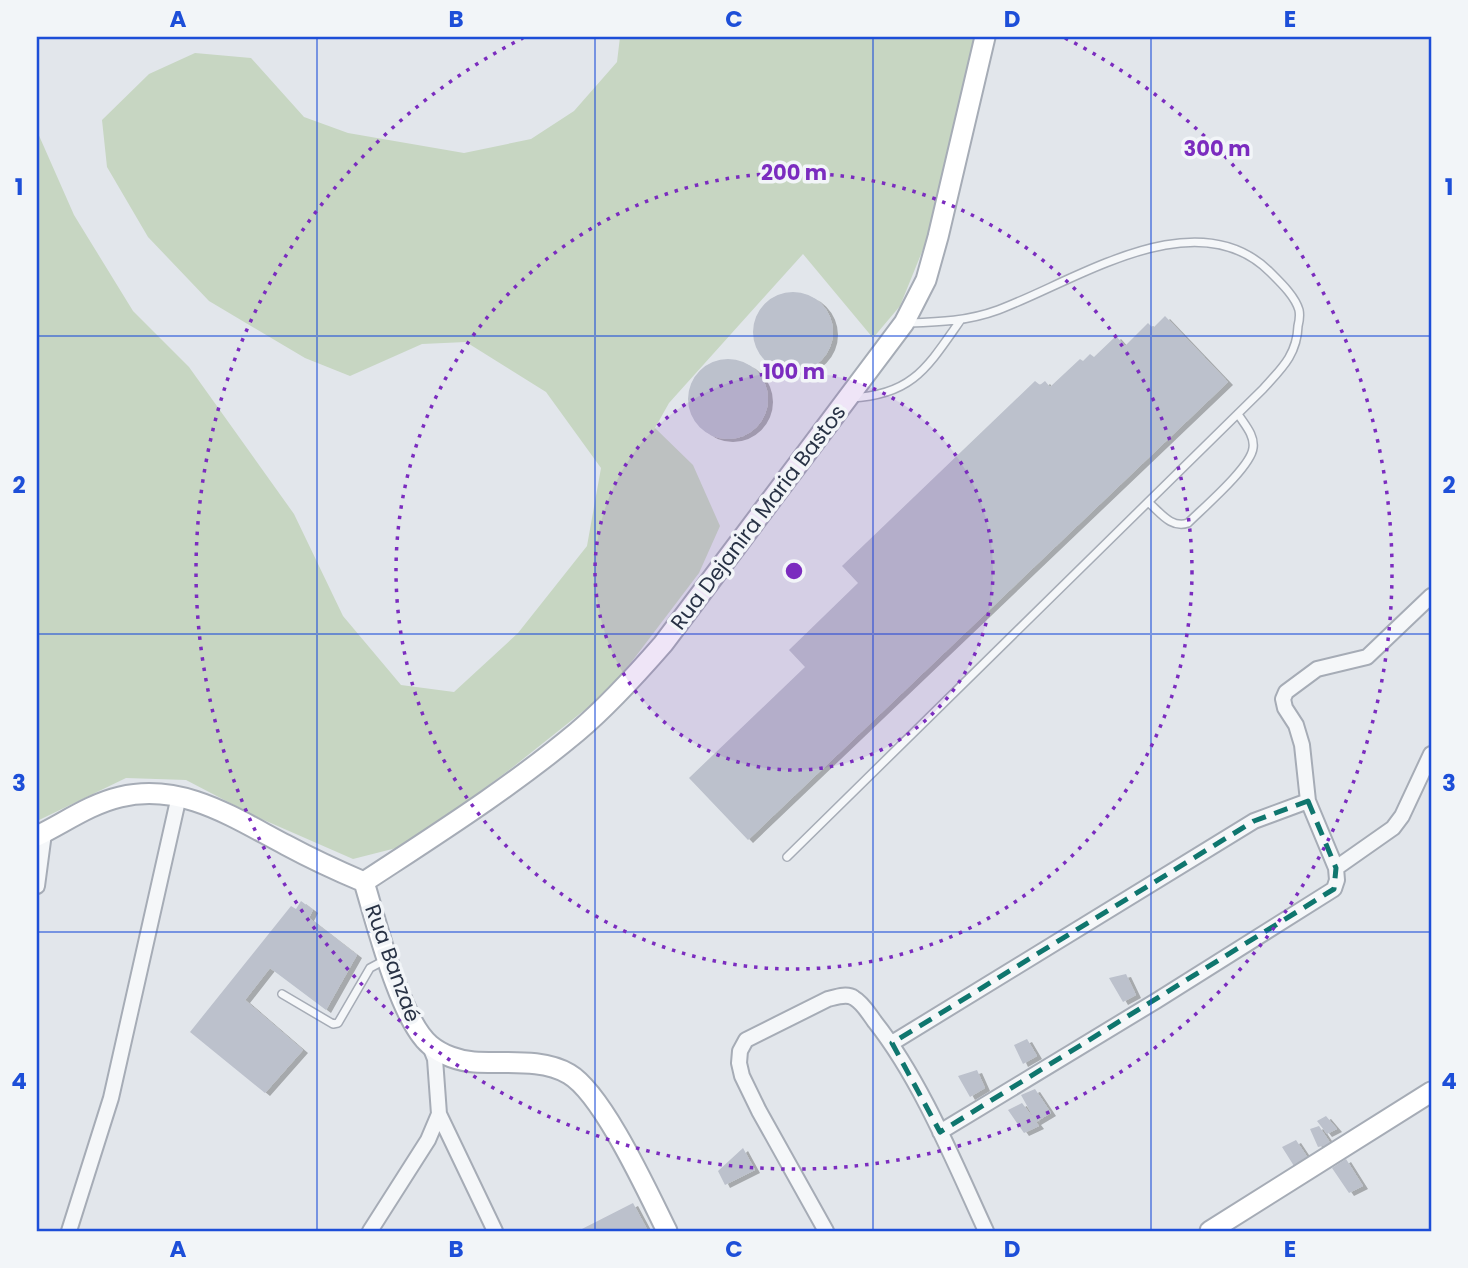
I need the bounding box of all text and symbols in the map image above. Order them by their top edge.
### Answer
text: A [170,3,187,35]
text: B [448,3,464,35]
text: C [725,3,743,35]
text: D [1004,3,1020,35]
text: E [1284,3,1296,35]
text: 300 m [1184,134,1250,163]
text: 200 m [761,158,827,187]
text: 1 [15,171,23,203]
text: 1 [1445,171,1453,203]
text: 100 m [763,357,825,386]
street label: Rua Dejanira Maria Bastos [664,399,852,635]
text: 2 [12,469,26,501]
text: 2 [1442,469,1456,501]
centre of rings [782,559,806,583]
text: 3 [12,767,26,799]
text: 3 [1442,767,1456,799]
street label: Rua Banzaé [358,900,428,1026]
text: 4 [11,1065,27,1097]
text: 4 [1441,1065,1457,1097]
text: A [170,1233,187,1265]
text: B [448,1233,464,1265]
text: C [725,1233,743,1265]
text: D [1004,1233,1020,1265]
text: E [1284,1233,1296,1265]

